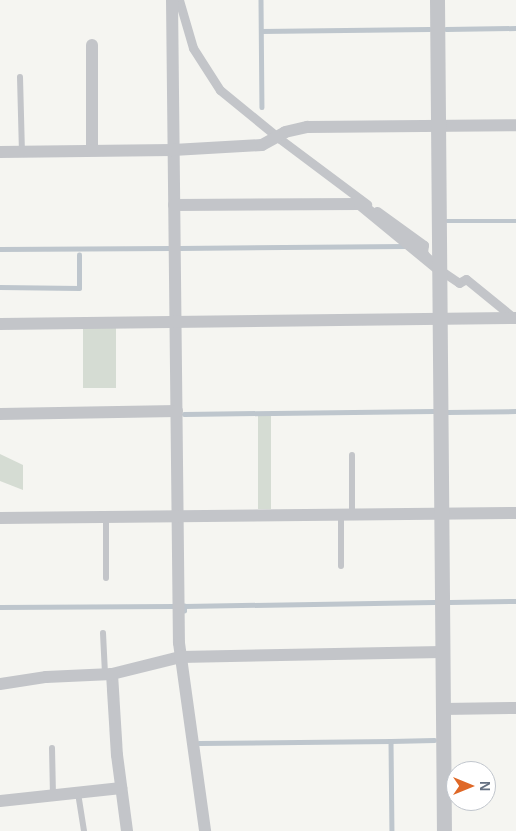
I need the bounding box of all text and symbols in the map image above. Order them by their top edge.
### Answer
north arrow [446,761,496,811]
text: N [477,781,493,791]

